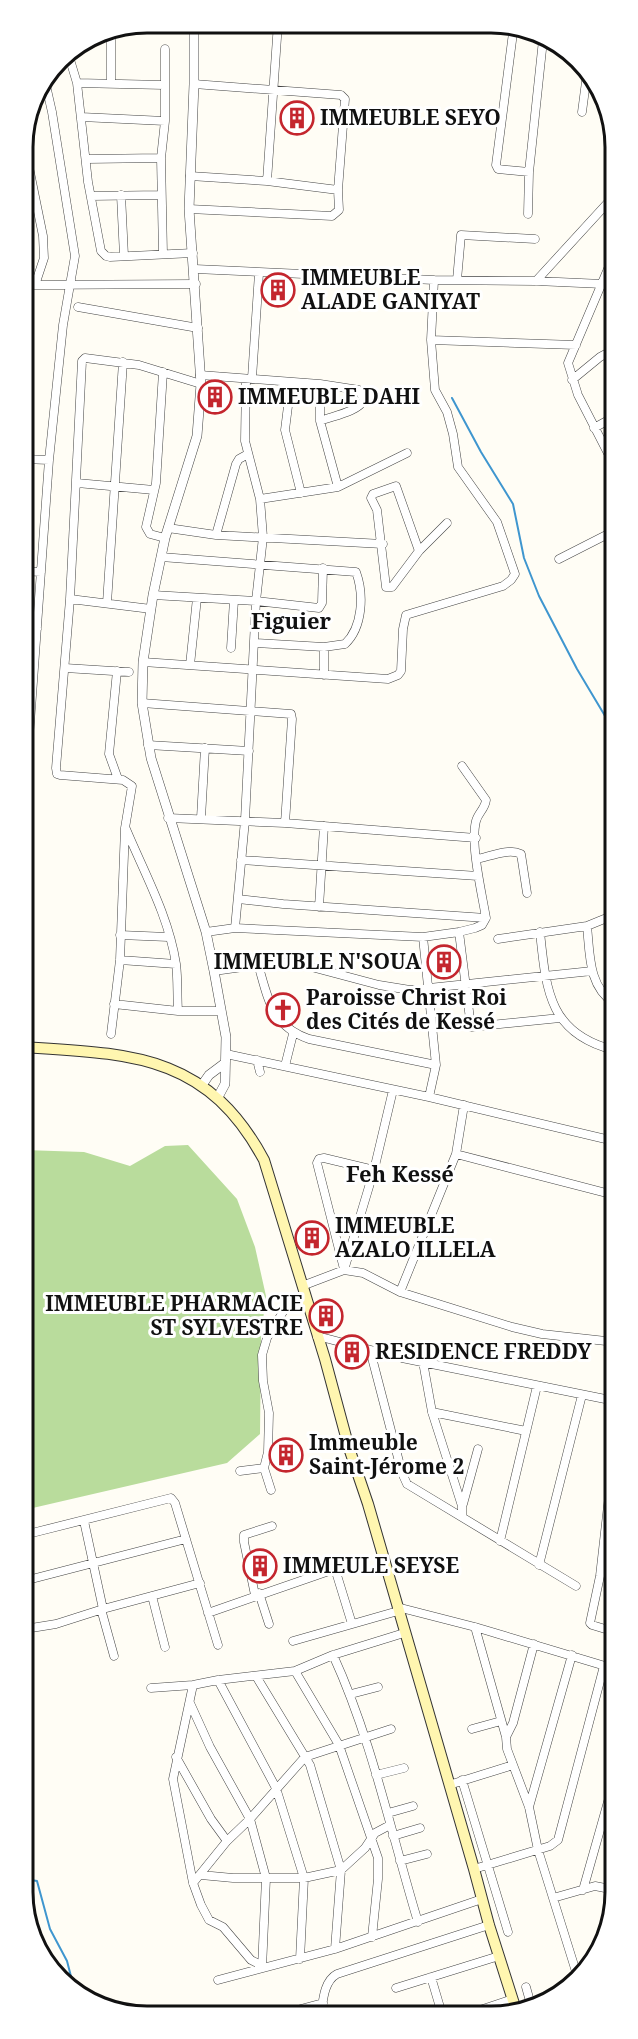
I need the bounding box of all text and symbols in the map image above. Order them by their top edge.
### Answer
building icon: IMMEUBLE SEYO [279,100,315,136]
place label: IMMEUBLE SEYO [320,103,501,131]
place label: IMMEUBLE ALADE GANIYAT [301,263,480,315]
building icon: IMMEUBLE ALADE GANIYAT [260,272,296,308]
building icon: IMMEUBLE DAHI [197,379,233,415]
place label: IMMEUBLE DAHI [238,382,420,410]
district label: Figuier [251,605,332,635]
building icon: IMMEUBLE N'SOUA [426,944,462,980]
place label: IMMEUBLE N'SOUA [214,947,421,975]
place label: Paroisse Christ Roi des Cités de Kessé [306,983,507,1035]
church icon: Paroisse Christ Roi des Cités de Kessé [265,992,301,1028]
district label: Feh Kessé [346,1158,454,1188]
place label: IMMEUBLE AZALO ILLELA [335,1211,496,1263]
building icon: IMMEUBLE AZALO ILLELA [294,1220,330,1256]
place label: IMMEUBLE PHARMACIE ST SYLVESTRE [45,1289,303,1341]
building icon: IMMEUBLE PHARMACIE ST SYLVESTRE [308,1298,344,1334]
building icon: RESIDENCE FREDDY [334,1334,370,1370]
place label: RESIDENCE FREDDY [375,1337,592,1365]
place label: Immeuble Saint-Jérome 2 [309,1428,464,1480]
building icon: Immeuble Saint-Jérome 2 [268,1437,304,1473]
building icon: IMMEULE SEYSE [242,1548,278,1584]
place label: IMMEULE SEYSE [283,1551,459,1579]

